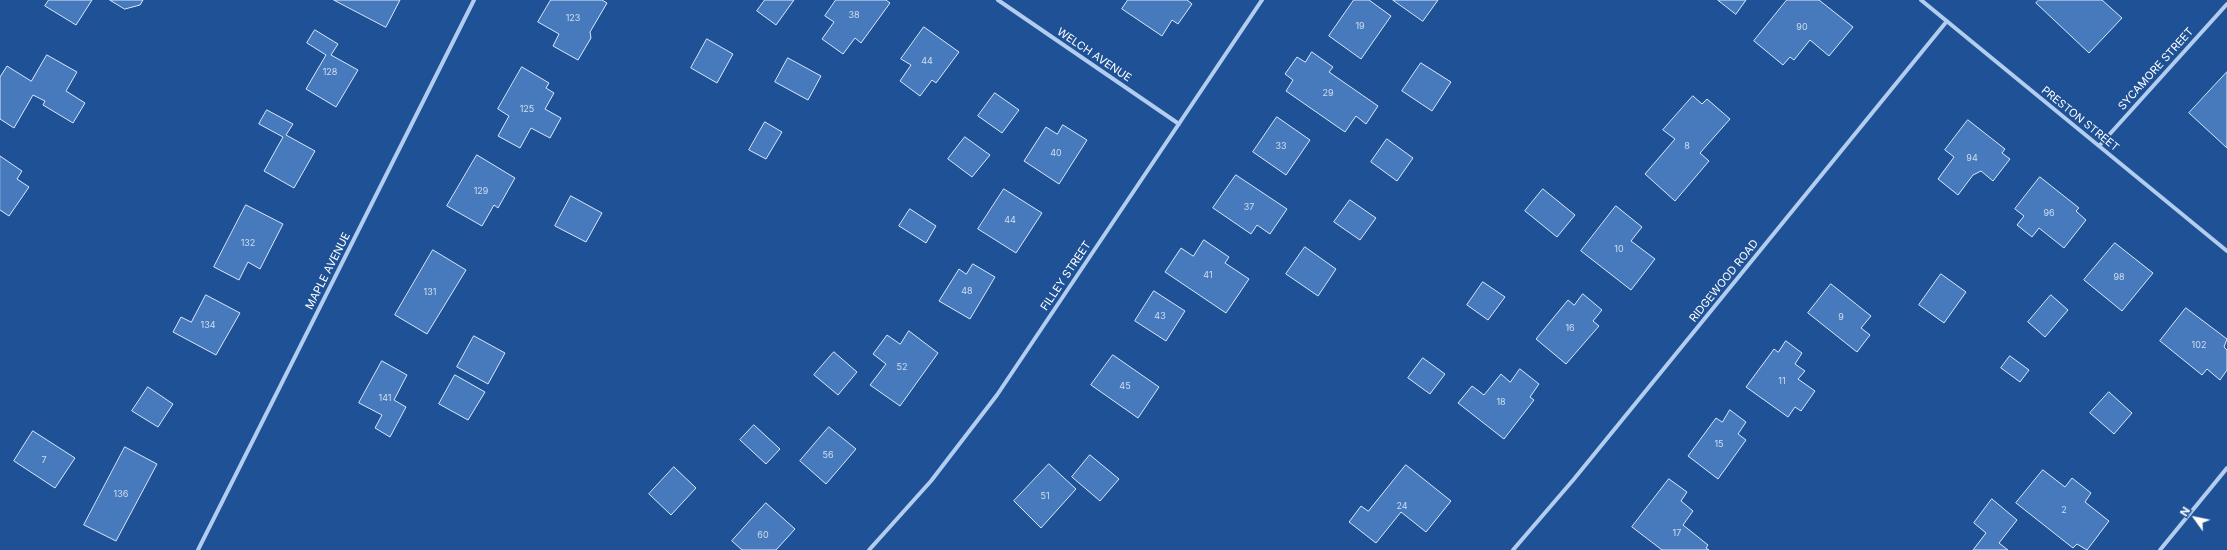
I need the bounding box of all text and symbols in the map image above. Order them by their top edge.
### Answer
house number: 38 [848,10,860,20]
house number: 123 [566,13,580,23]
house number: 19 [1355,21,1365,31]
house number: 90 [1796,22,1808,32]
street label: WELCH AVENUE [1054,25,1134,85]
street label: SYCAMORE STREET [2116,25,2196,113]
house number: 44 [921,56,933,66]
house number: 128 [323,67,337,77]
street label: PRESTON STREET [2039,84,2121,154]
house number: 29 [1322,88,1334,98]
house number: 125 [520,104,534,114]
house number: 33 [1275,141,1287,151]
house number: 8 [1684,141,1690,151]
house number: 40 [1050,148,1062,158]
house number: 94 [1966,153,1978,163]
house number: 129 [474,186,488,196]
house number: 37 [1244,202,1254,212]
house number: 96 [2043,208,2055,218]
house number: 44 [1004,215,1016,225]
street label: MAPLE AVENUE [303,230,353,312]
street label: RIDGEWOOD ROAD [1687,237,1761,325]
house number: 132 [241,238,255,248]
street label: FILLEY STREET [1038,239,1094,313]
house number: 10 [1614,244,1624,254]
house number: 41 [1203,270,1213,280]
house number: 98 [2113,272,2125,282]
house number: 48 [961,286,973,296]
house number: 131 [424,287,436,297]
house number: 43 [1154,311,1166,321]
house number: 9 [1838,312,1844,322]
house number: 134 [200,320,216,330]
house number: 16 [1565,323,1575,333]
house number: 102 [2192,340,2206,350]
house number: 52 [897,362,907,372]
house number: 11 [1778,376,1786,386]
house number: 45 [1119,381,1131,391]
house number: 141 [379,393,391,403]
house number: 18 [1496,397,1506,407]
house number: 15 [1714,439,1724,449]
house number: 56 [822,450,834,460]
house number: 7 [41,455,47,465]
house number: 136 [114,489,128,499]
house number: 51 [1040,491,1050,501]
north arrow [2175,498,2215,538]
house number: 24 [1396,501,1408,511]
text: N [2177,504,2193,519]
house number: 2 [2061,505,2067,515]
house number: 17 [1673,528,1681,538]
house number: 60 [757,530,769,540]

